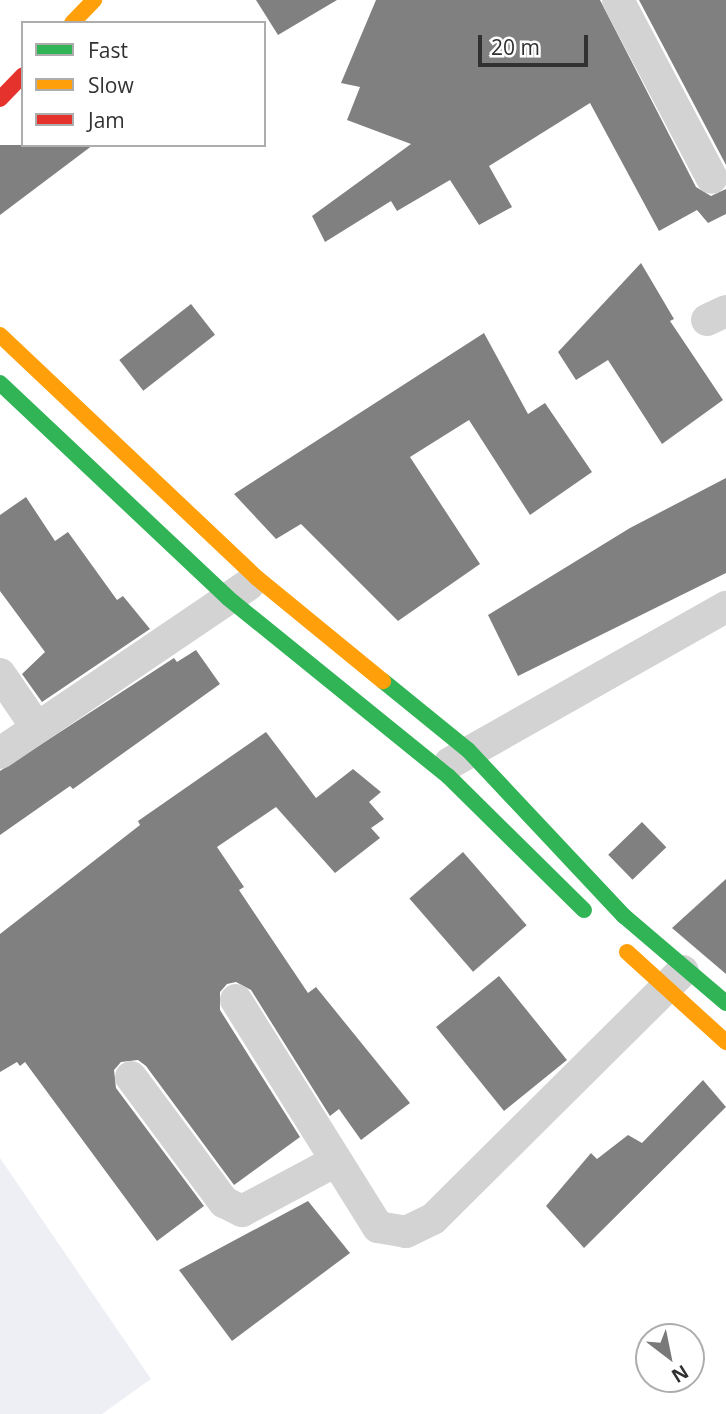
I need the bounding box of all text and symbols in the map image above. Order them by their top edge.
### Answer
legend [21,21,266,147]
scale bar [481,21,591,65]
text: 20 m [491,33,540,61]
text: Fast [88,36,128,64]
text: Slow [88,71,134,99]
text: Jam [88,106,125,134]
north arrow [635,1323,705,1393]
text: N [667,1359,694,1389]

